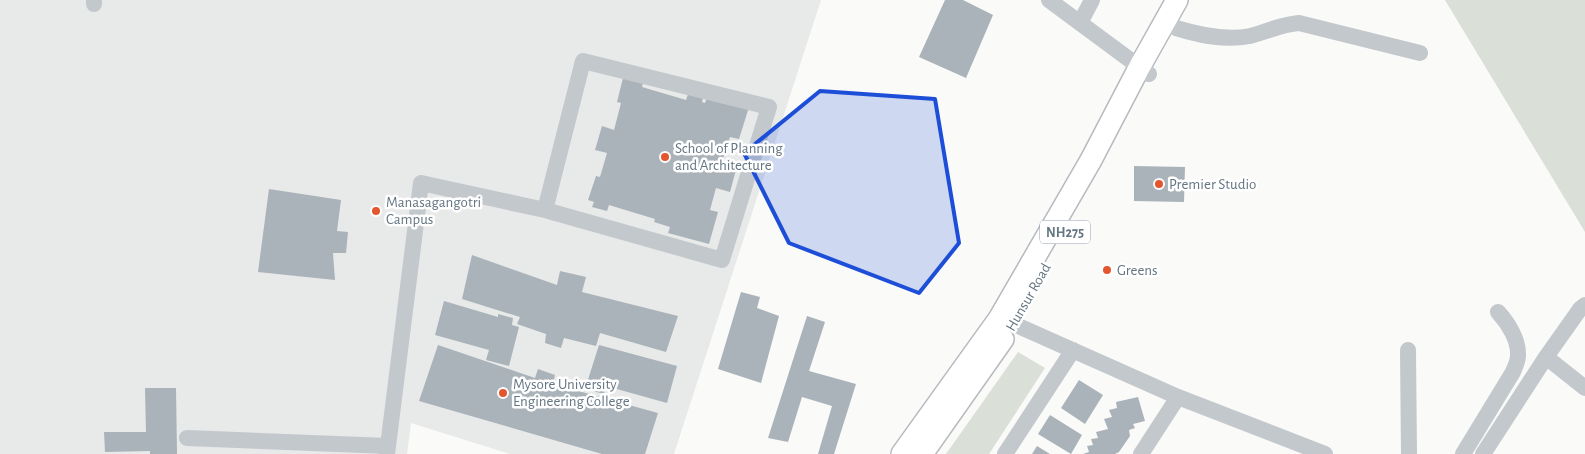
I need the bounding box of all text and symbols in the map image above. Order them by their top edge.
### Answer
place label: School of Planning and Architecture [675,141,783,173]
marker: School of Planning and Architecture [659,151,671,163]
place label: Premier Studio [1169,177,1256,192]
marker: Premier Studio [1153,178,1165,190]
place label: Manasagangotri Campus [386,195,481,227]
marker: Manasagangotri Campus [370,205,382,217]
road number: NH275 [1040,220,1090,243]
street label: Hunsur Road [1003,261,1054,334]
place label: Greens [1117,263,1158,278]
marker: Greens [1101,264,1113,276]
place label: Mysore University Engineering College [513,377,630,409]
marker: Mysore University Engineering College [497,387,509,399]

